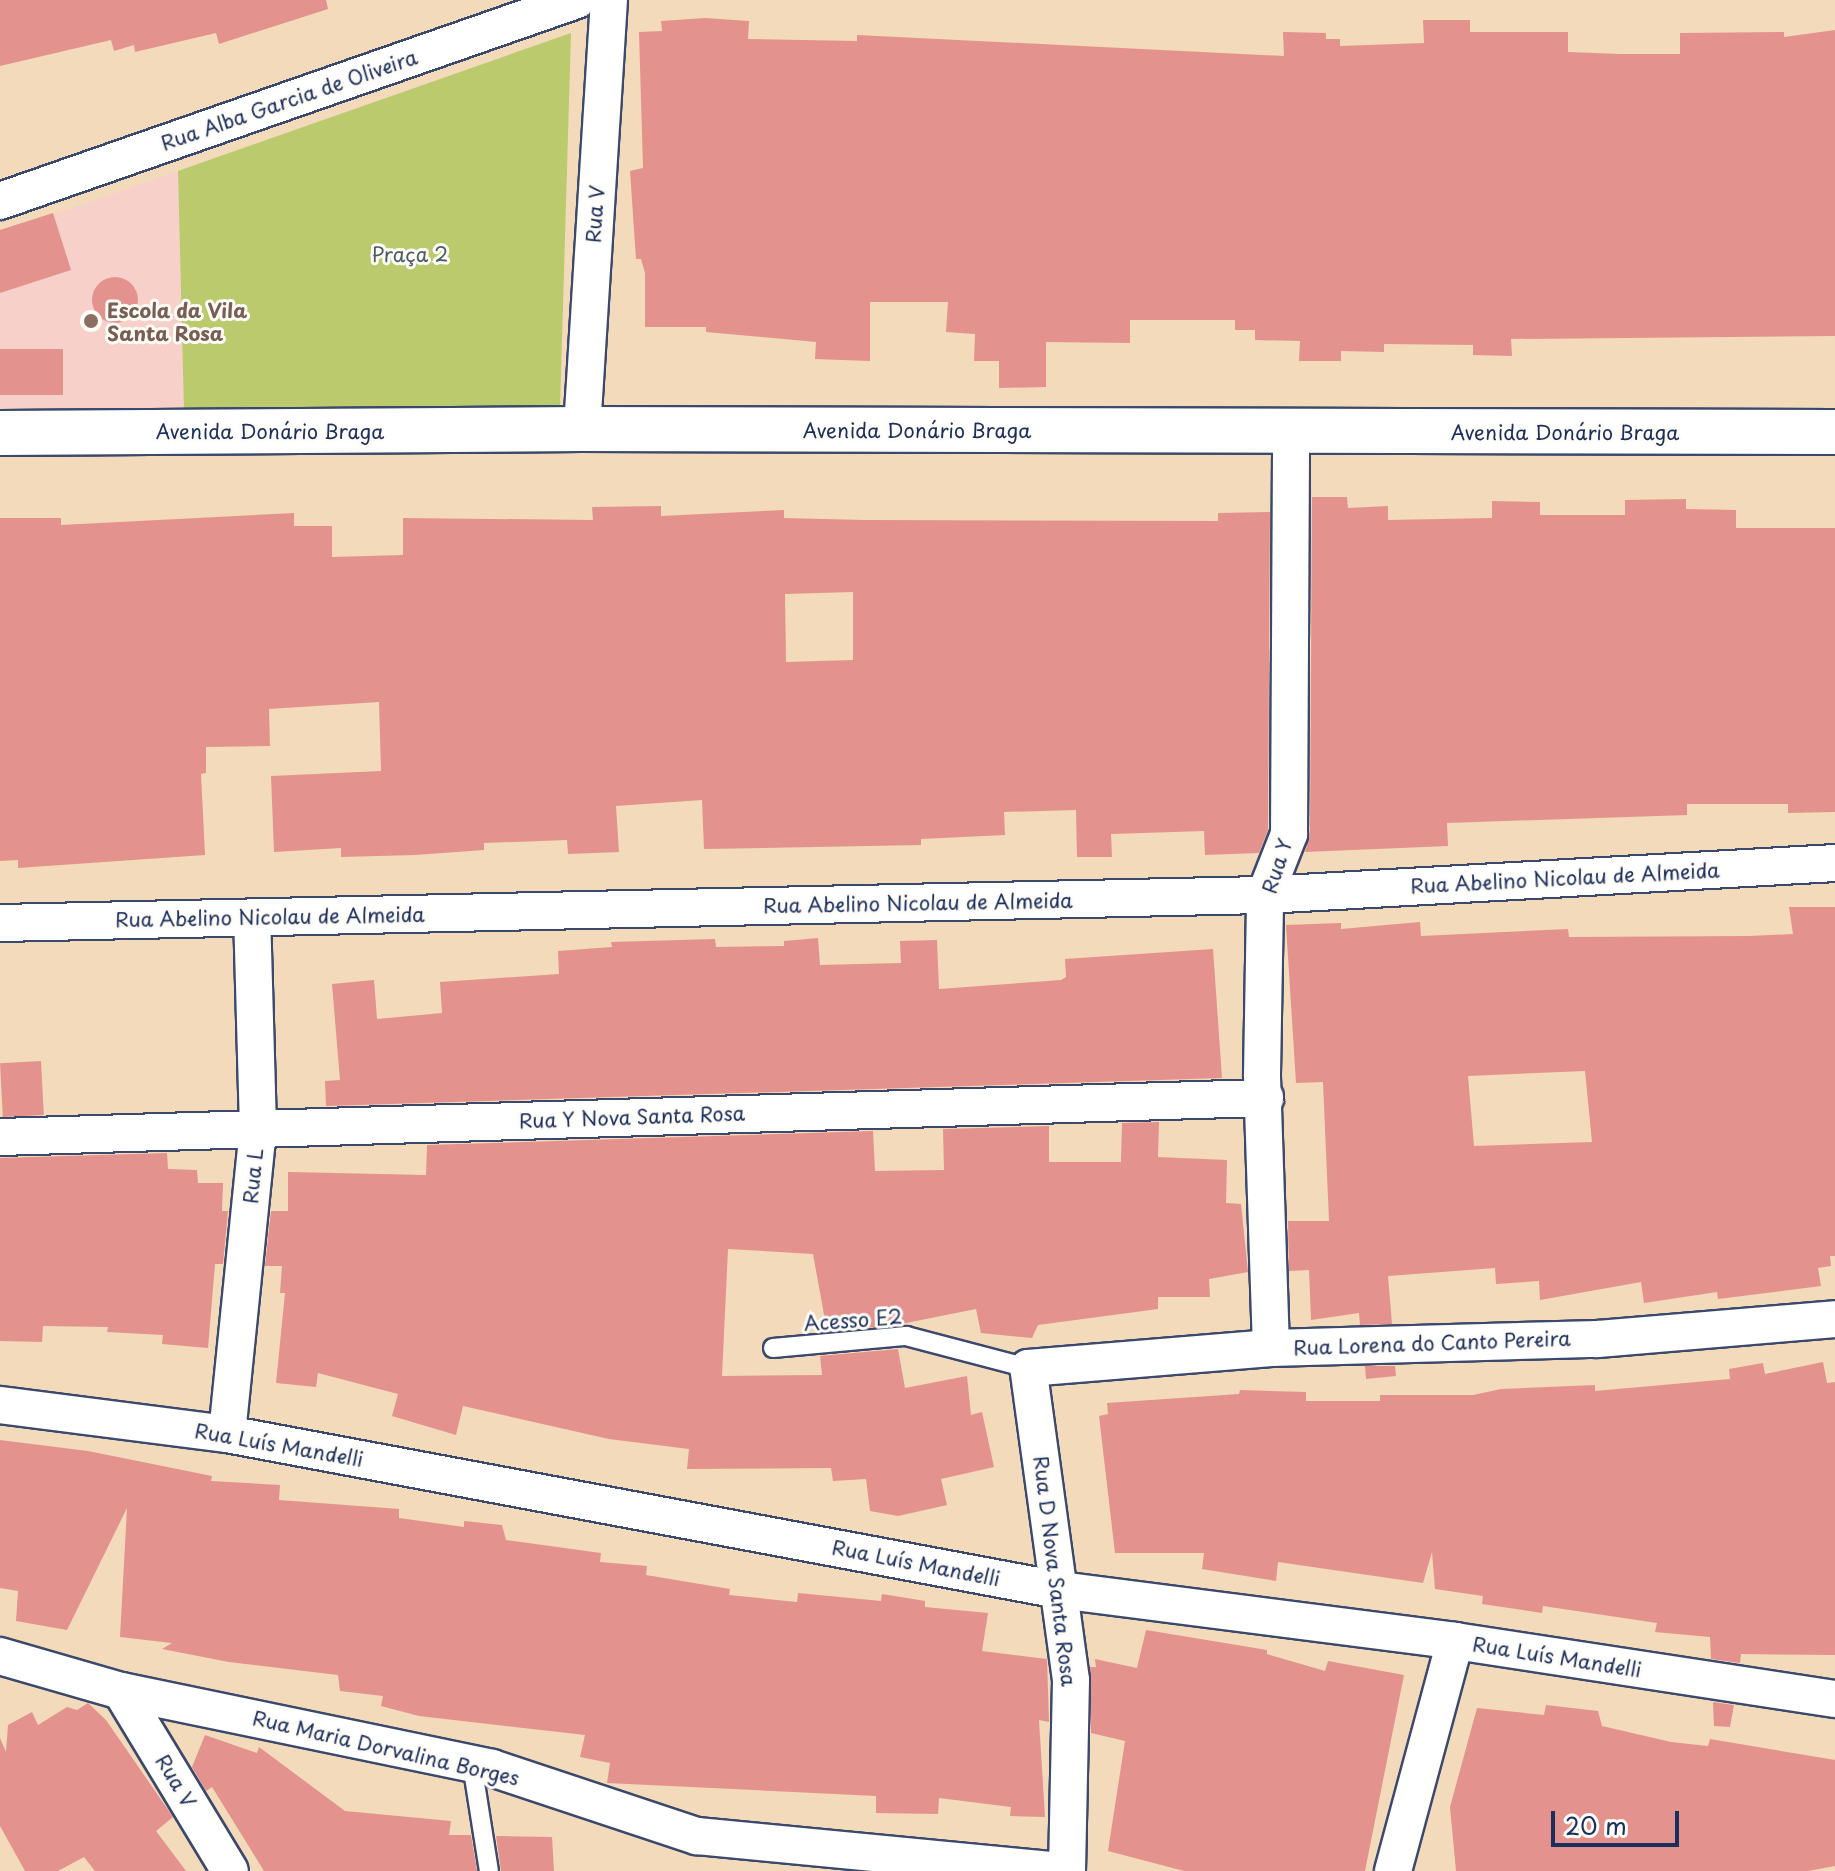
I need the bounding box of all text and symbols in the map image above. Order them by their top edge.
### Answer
street label: Rua Alba Garcia de Oliveira [156,44,422,156]
street label: Rua V [581,184,609,244]
park label: Praça 2 [371,242,449,266]
place label: Escola da Vila Santa Rosa [107,298,249,345]
marker: Escola da Vila Santa Rosa [82,312,100,330]
street label: Avenida Donário Braga [803,418,1031,442]
street label: Avenida Donário Braga [156,419,384,443]
street label: Avenida Donário Braga [1451,420,1679,444]
street label: Rua Y [1257,835,1297,897]
street label: Rua Abelino Nicolau de Almeida [1409,858,1721,898]
street label: Rua Abelino Nicolau de Almeida [762,888,1074,918]
street label: Rua Abelino Nicolau de Almeida [114,902,426,932]
street label: Rua Y Nova Santa Rosa [517,1101,747,1133]
street label: Rua L [238,1147,268,1205]
street label: Acesso E2 [803,1305,903,1335]
street label: Rua Lorena do Canto Pereira [1292,1326,1572,1360]
street label: Rua Luís Mandelli [194,1419,364,1471]
street label: Rua D Nova Santa Rosa [1029,1454,1081,1688]
street label: Rua Luís Mandelli [831,1535,1001,1591]
street label: Rua Luís Mandelli [1472,1632,1642,1682]
street label: Rua Maria Dorvalina Borges [250,1705,522,1791]
street label: Rua V [151,1750,201,1812]
scale bar [1555,1795,1683,1845]
text: 20 m [1565,1807,1627,1843]

